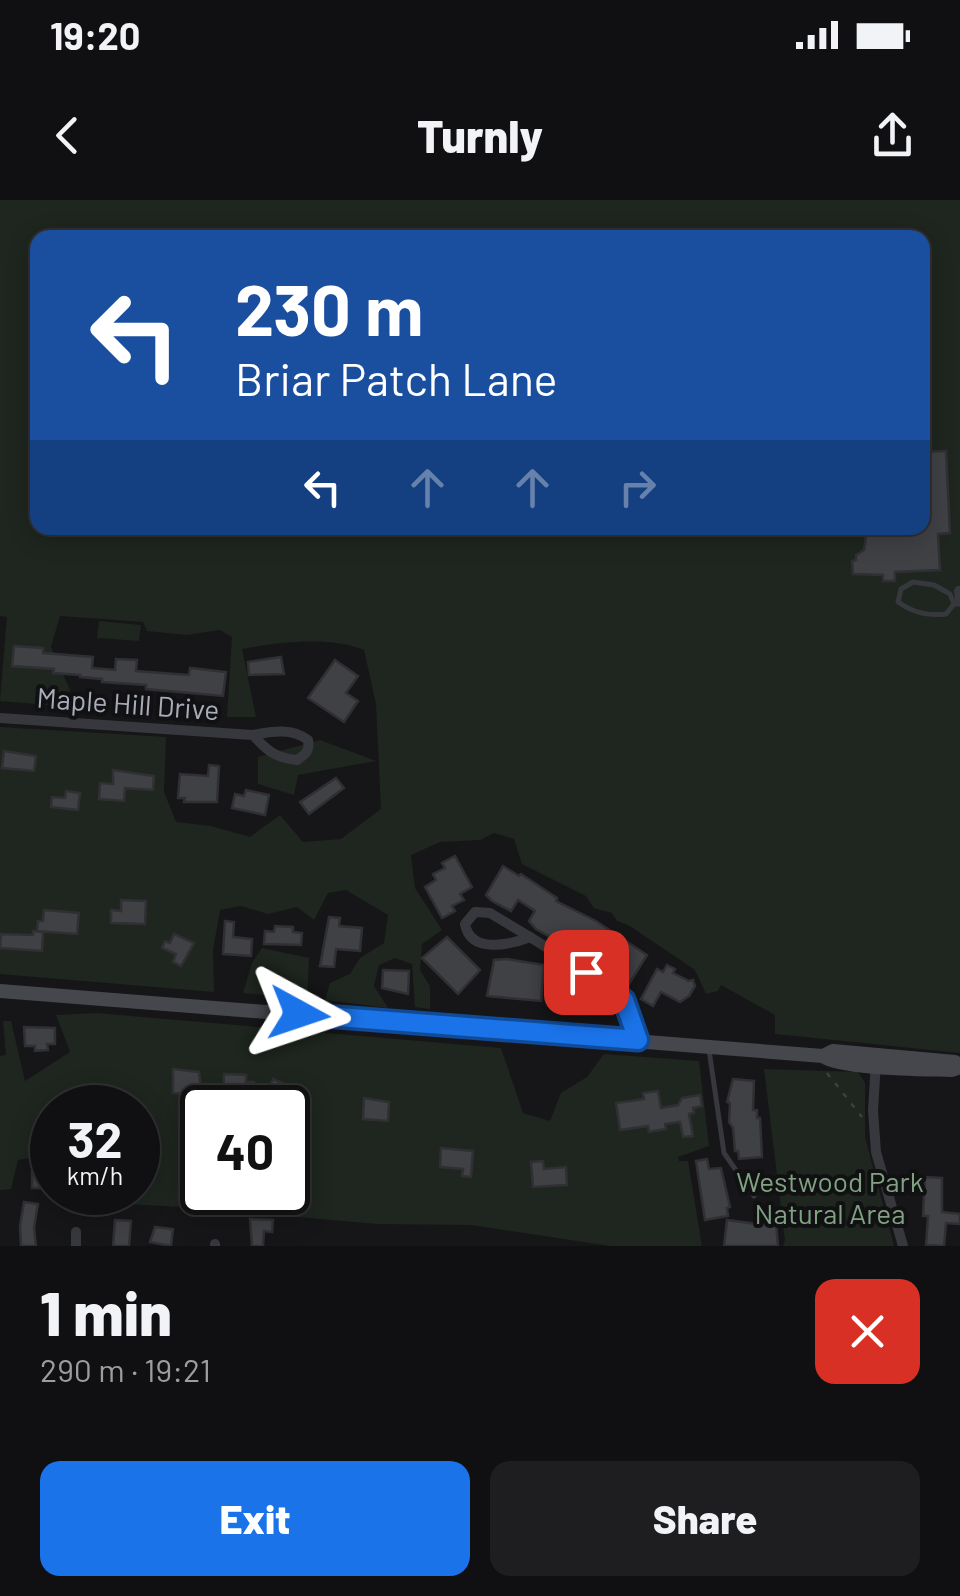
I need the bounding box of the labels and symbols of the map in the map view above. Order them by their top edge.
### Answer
street label: Maple Hill Drive [36,680,221,726]
pin [544,930,629,1015]
position arrow [247,962,351,1066]
speed limit sign: 40 [180,1085,310,1215]
park label: Westwood Park Natural Area [736,1164,924,1230]

